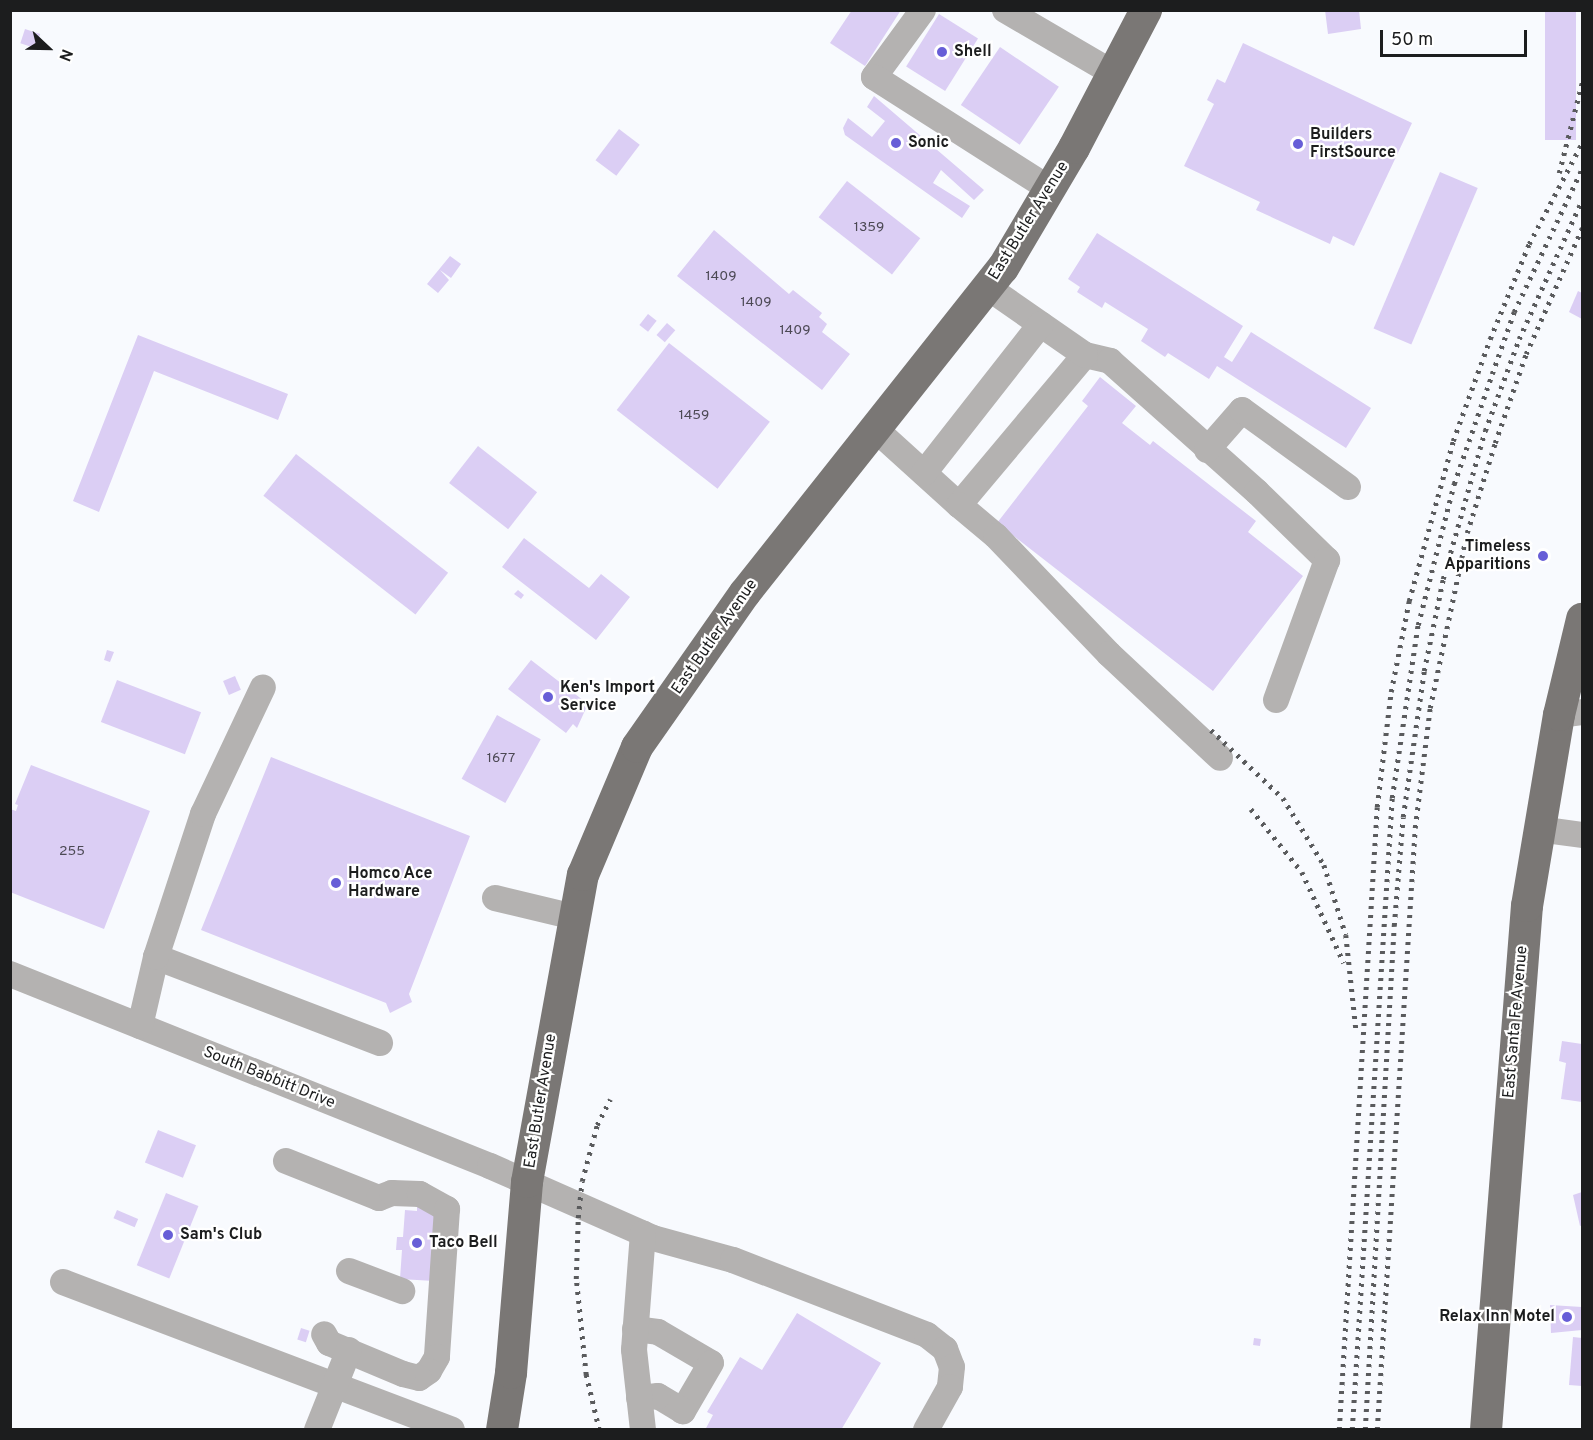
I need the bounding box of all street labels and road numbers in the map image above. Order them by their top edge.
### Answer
street label: East Butler Avenue [985,158,1073,284]
street label: East Butler Avenue [668,575,762,699]
street label: East Santa Fe Avenue [1500,945,1532,1099]
street label: East Butler Avenue [521,1032,561,1170]
street label: South Babbitt Drive [200,1043,338,1113]

